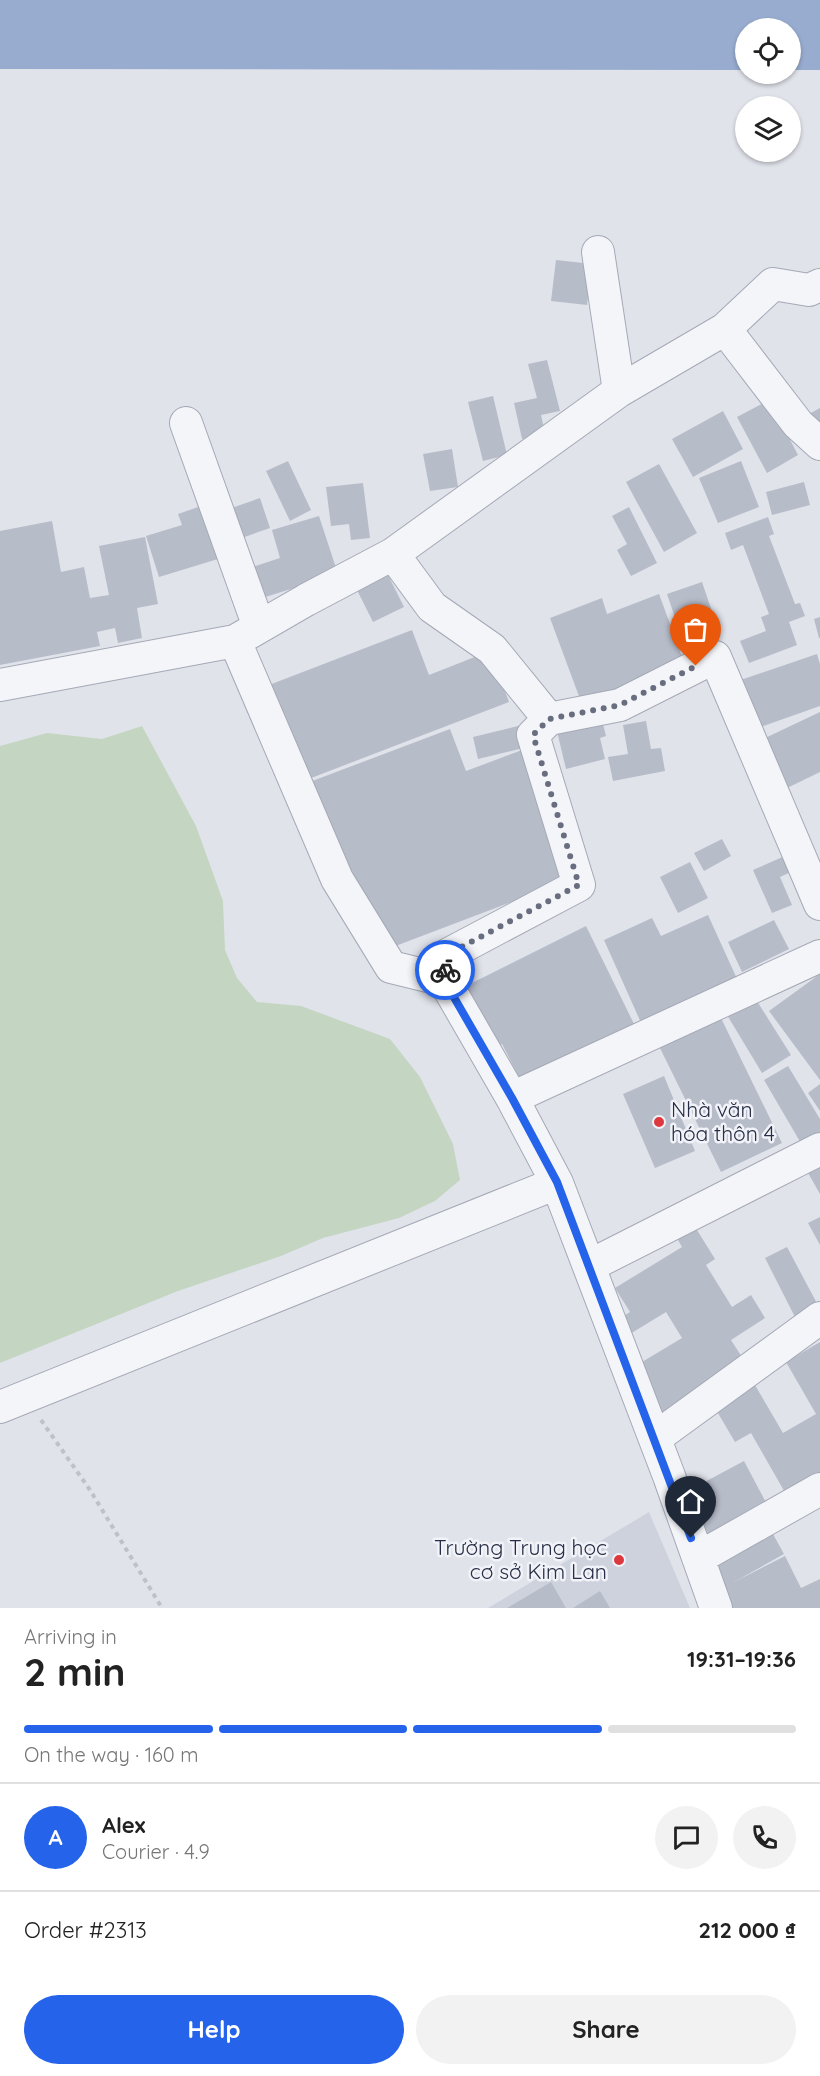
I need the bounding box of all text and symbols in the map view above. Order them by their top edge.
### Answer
map controls [735,18,801,162]
button: locate [735,18,801,84]
button: layers [735,96,801,162]
pin [670,604,721,666]
icon: bag [679,613,712,646]
courier [415,940,475,1000]
icon: bike [429,954,462,987]
place label: Nhà văn hóa thôn 4 [671,1096,775,1146]
marker: Nhà văn hóa thôn 4 [652,1115,666,1129]
pin [665,1476,716,1538]
icon: home [674,1485,707,1518]
place label: Trường Trung học cơ sở Kim Lan [434,1534,607,1584]
marker: Trường Trung học cơ sở Kim Lan [612,1553,626,1567]
text: Arriving in [24,1624,117,1649]
text: 19:31–19:36 [687,1645,796,1673]
text: 2 min [24,1647,126,1696]
text: On the way · 160 m [24,1742,198,1767]
button: chat [655,1806,718,1869]
button: phone [733,1806,796,1869]
text: Alex [102,1811,145,1839]
text: A [48,1823,63,1851]
text: Courier · 4.9 [102,1839,210,1864]
text: Order #2313 [24,1916,147,1944]
text: 212 000 ₫ [698,1916,796,1944]
button: Help [24,1995,404,2064]
button: Share [416,1995,796,2064]

